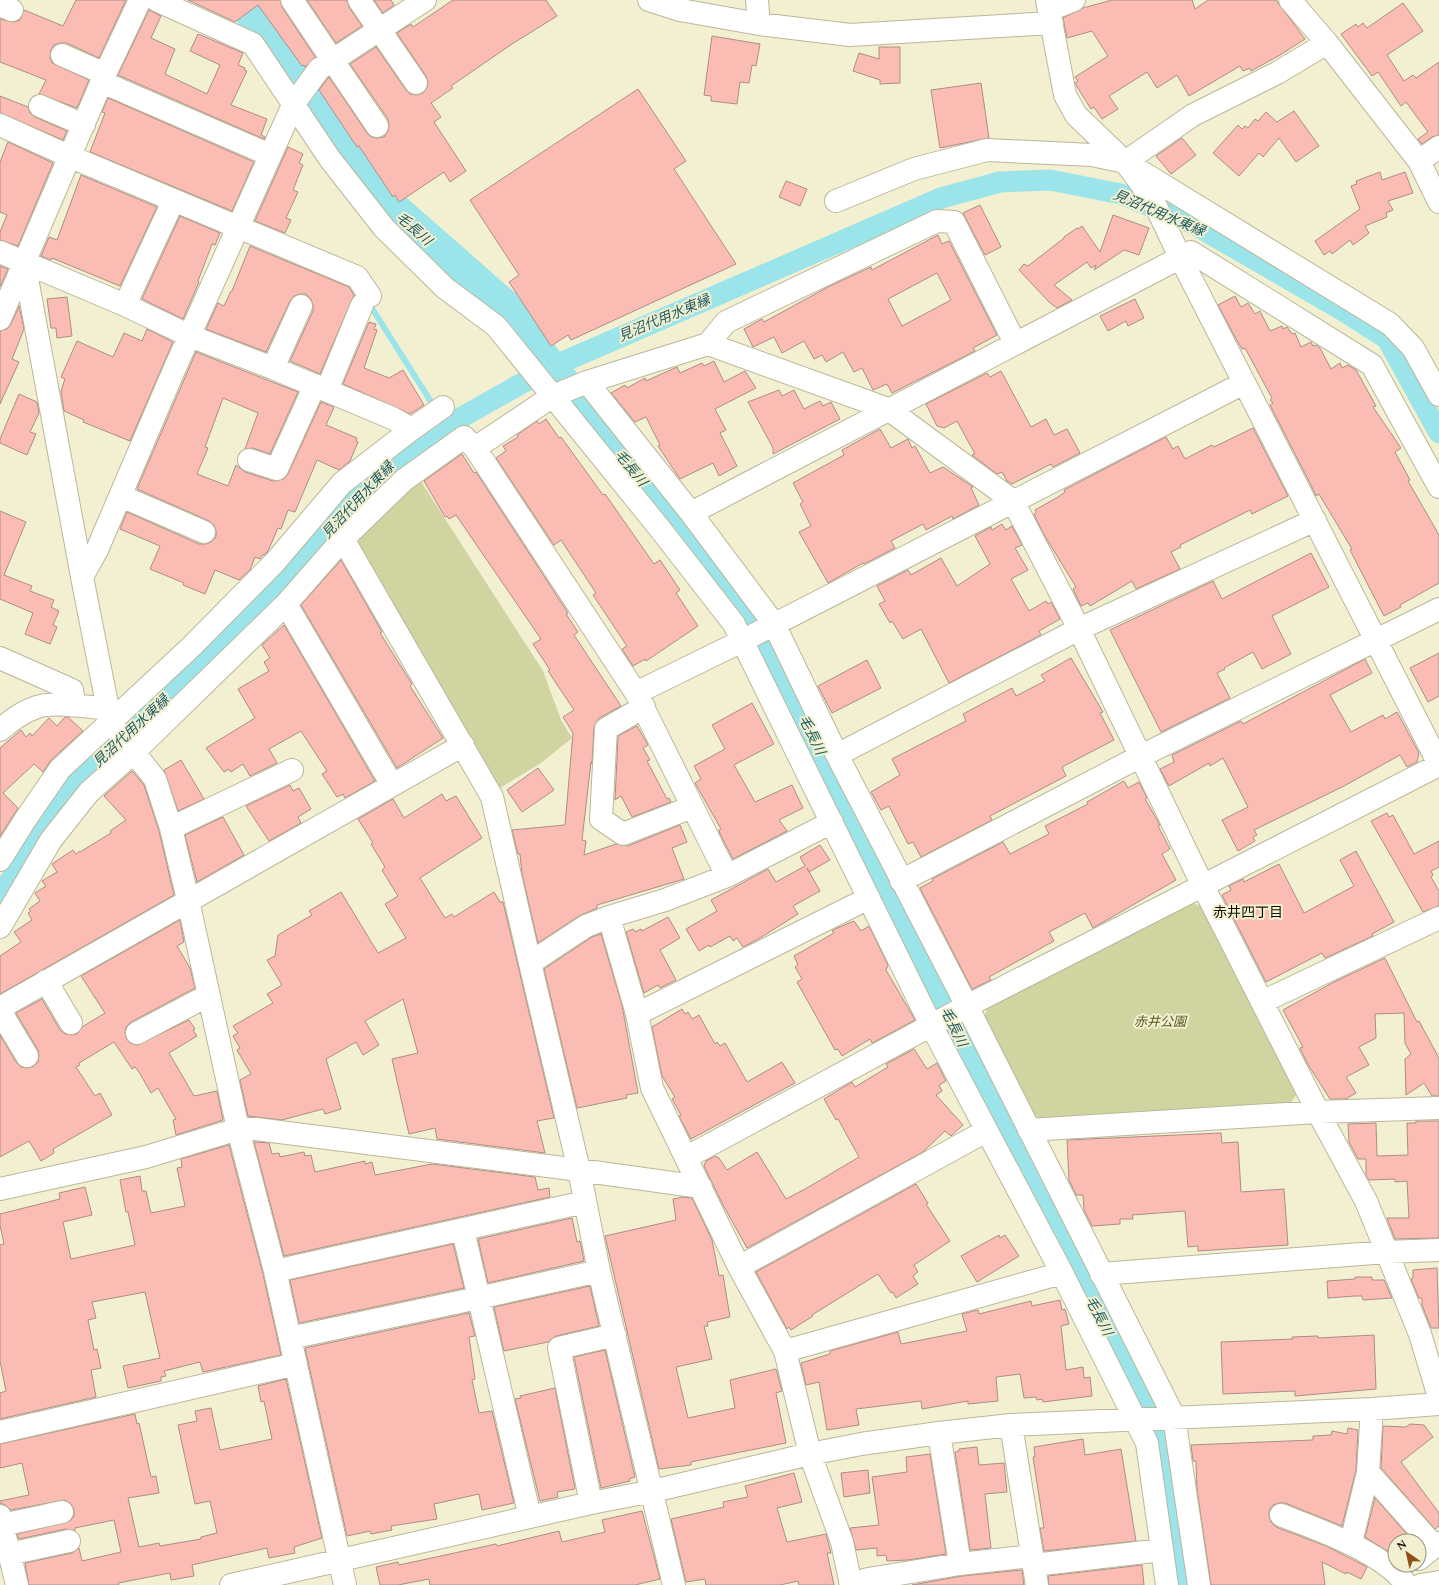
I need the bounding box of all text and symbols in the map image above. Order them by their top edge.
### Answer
water label: 見沼代用水東縁 [1110,184,1210,243]
water label: 毛長川 [391,207,438,252]
water label: 見沼代用水東縁 [615,288,715,347]
water label: 毛長川 [610,445,654,492]
water label: 見沼代用水東縁 [317,456,400,543]
water label: 見沼代用水東縁 [88,689,175,772]
water label: 毛長川 [793,712,832,760]
district label: 赤井四丁目 [1213,902,1283,923]
water label: 毛長川 [935,1004,974,1052]
park label: 赤井公園 [1134,1012,1188,1032]
water label: 毛長川 [1080,1293,1119,1341]
north arrow [1387,1533,1427,1573]
text: N [1393,1536,1410,1555]

